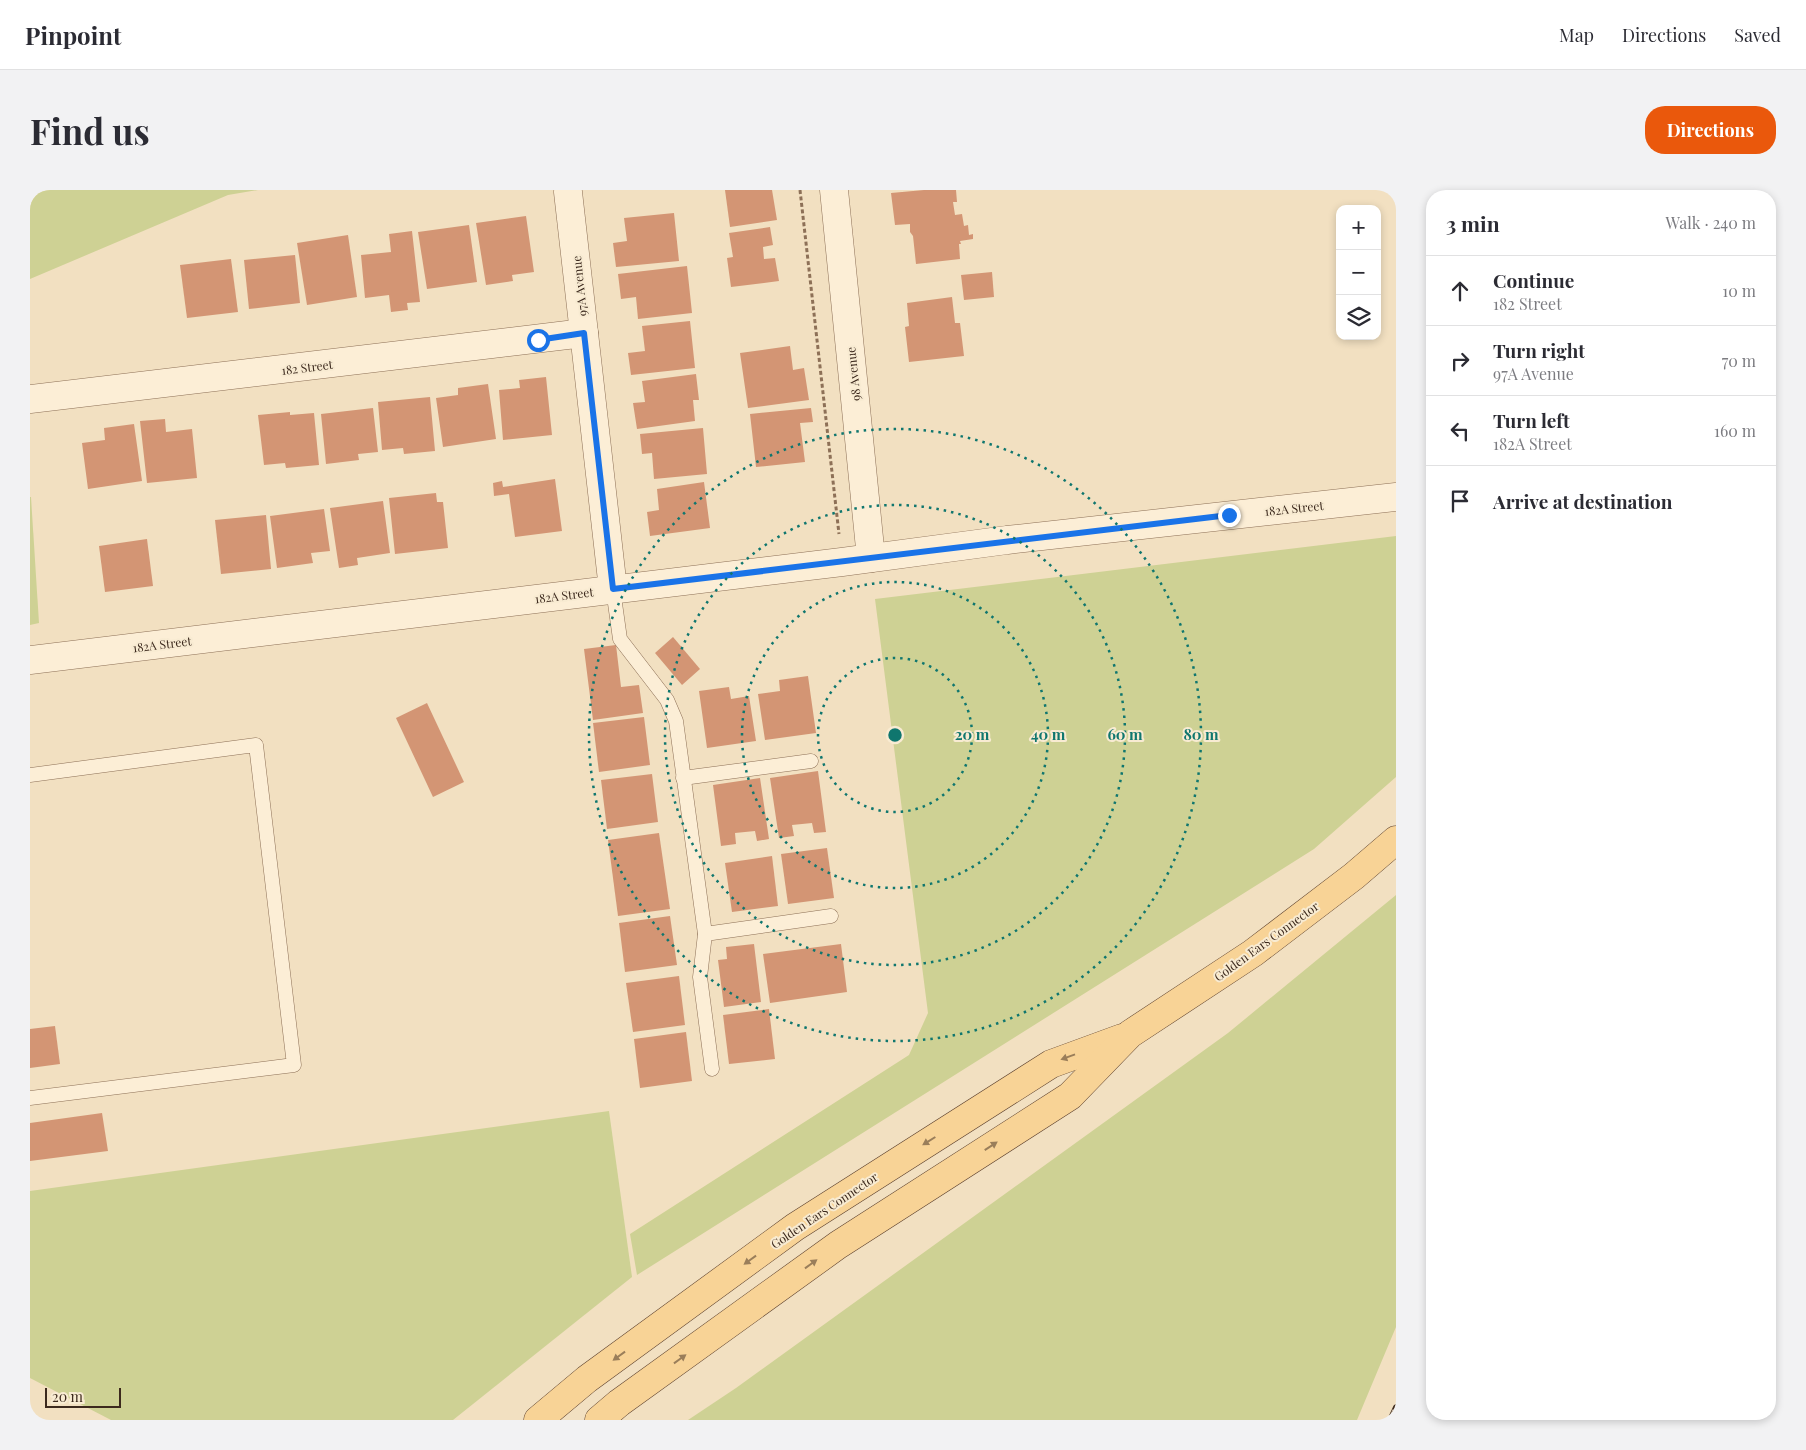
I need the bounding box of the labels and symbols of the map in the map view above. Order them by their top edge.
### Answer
street label: 97A Avenue [568,255,590,317]
route start [527,329,550,352]
street label: 98 Avenue [842,346,864,402]
street label: 182 Street [280,356,334,378]
street label: 182A Street [1264,497,1325,519]
route end [1218,504,1241,527]
street label: 182A Street [534,583,595,607]
street label: 182A Street [132,632,193,656]
text: 20 m [955,724,990,744]
text: 40 m [1031,724,1066,744]
text: 60 m [1107,724,1143,744]
text: 80 m [1183,724,1219,744]
centre of rings [886,726,904,744]
street label: Golden Ears Connector [1210,897,1322,984]
one-way arrow [1060,1053,1075,1061]
one-way arrow [922,1136,936,1146]
one-way arrow [985,1142,998,1151]
street label: Golden Ears Connector [767,1168,881,1252]
one-way arrow [743,1255,757,1265]
one-way arrow [804,1259,818,1269]
one-way arrow [612,1351,626,1361]
one-way arrow [673,1354,686,1365]
scale bar [45,1385,121,1408]

